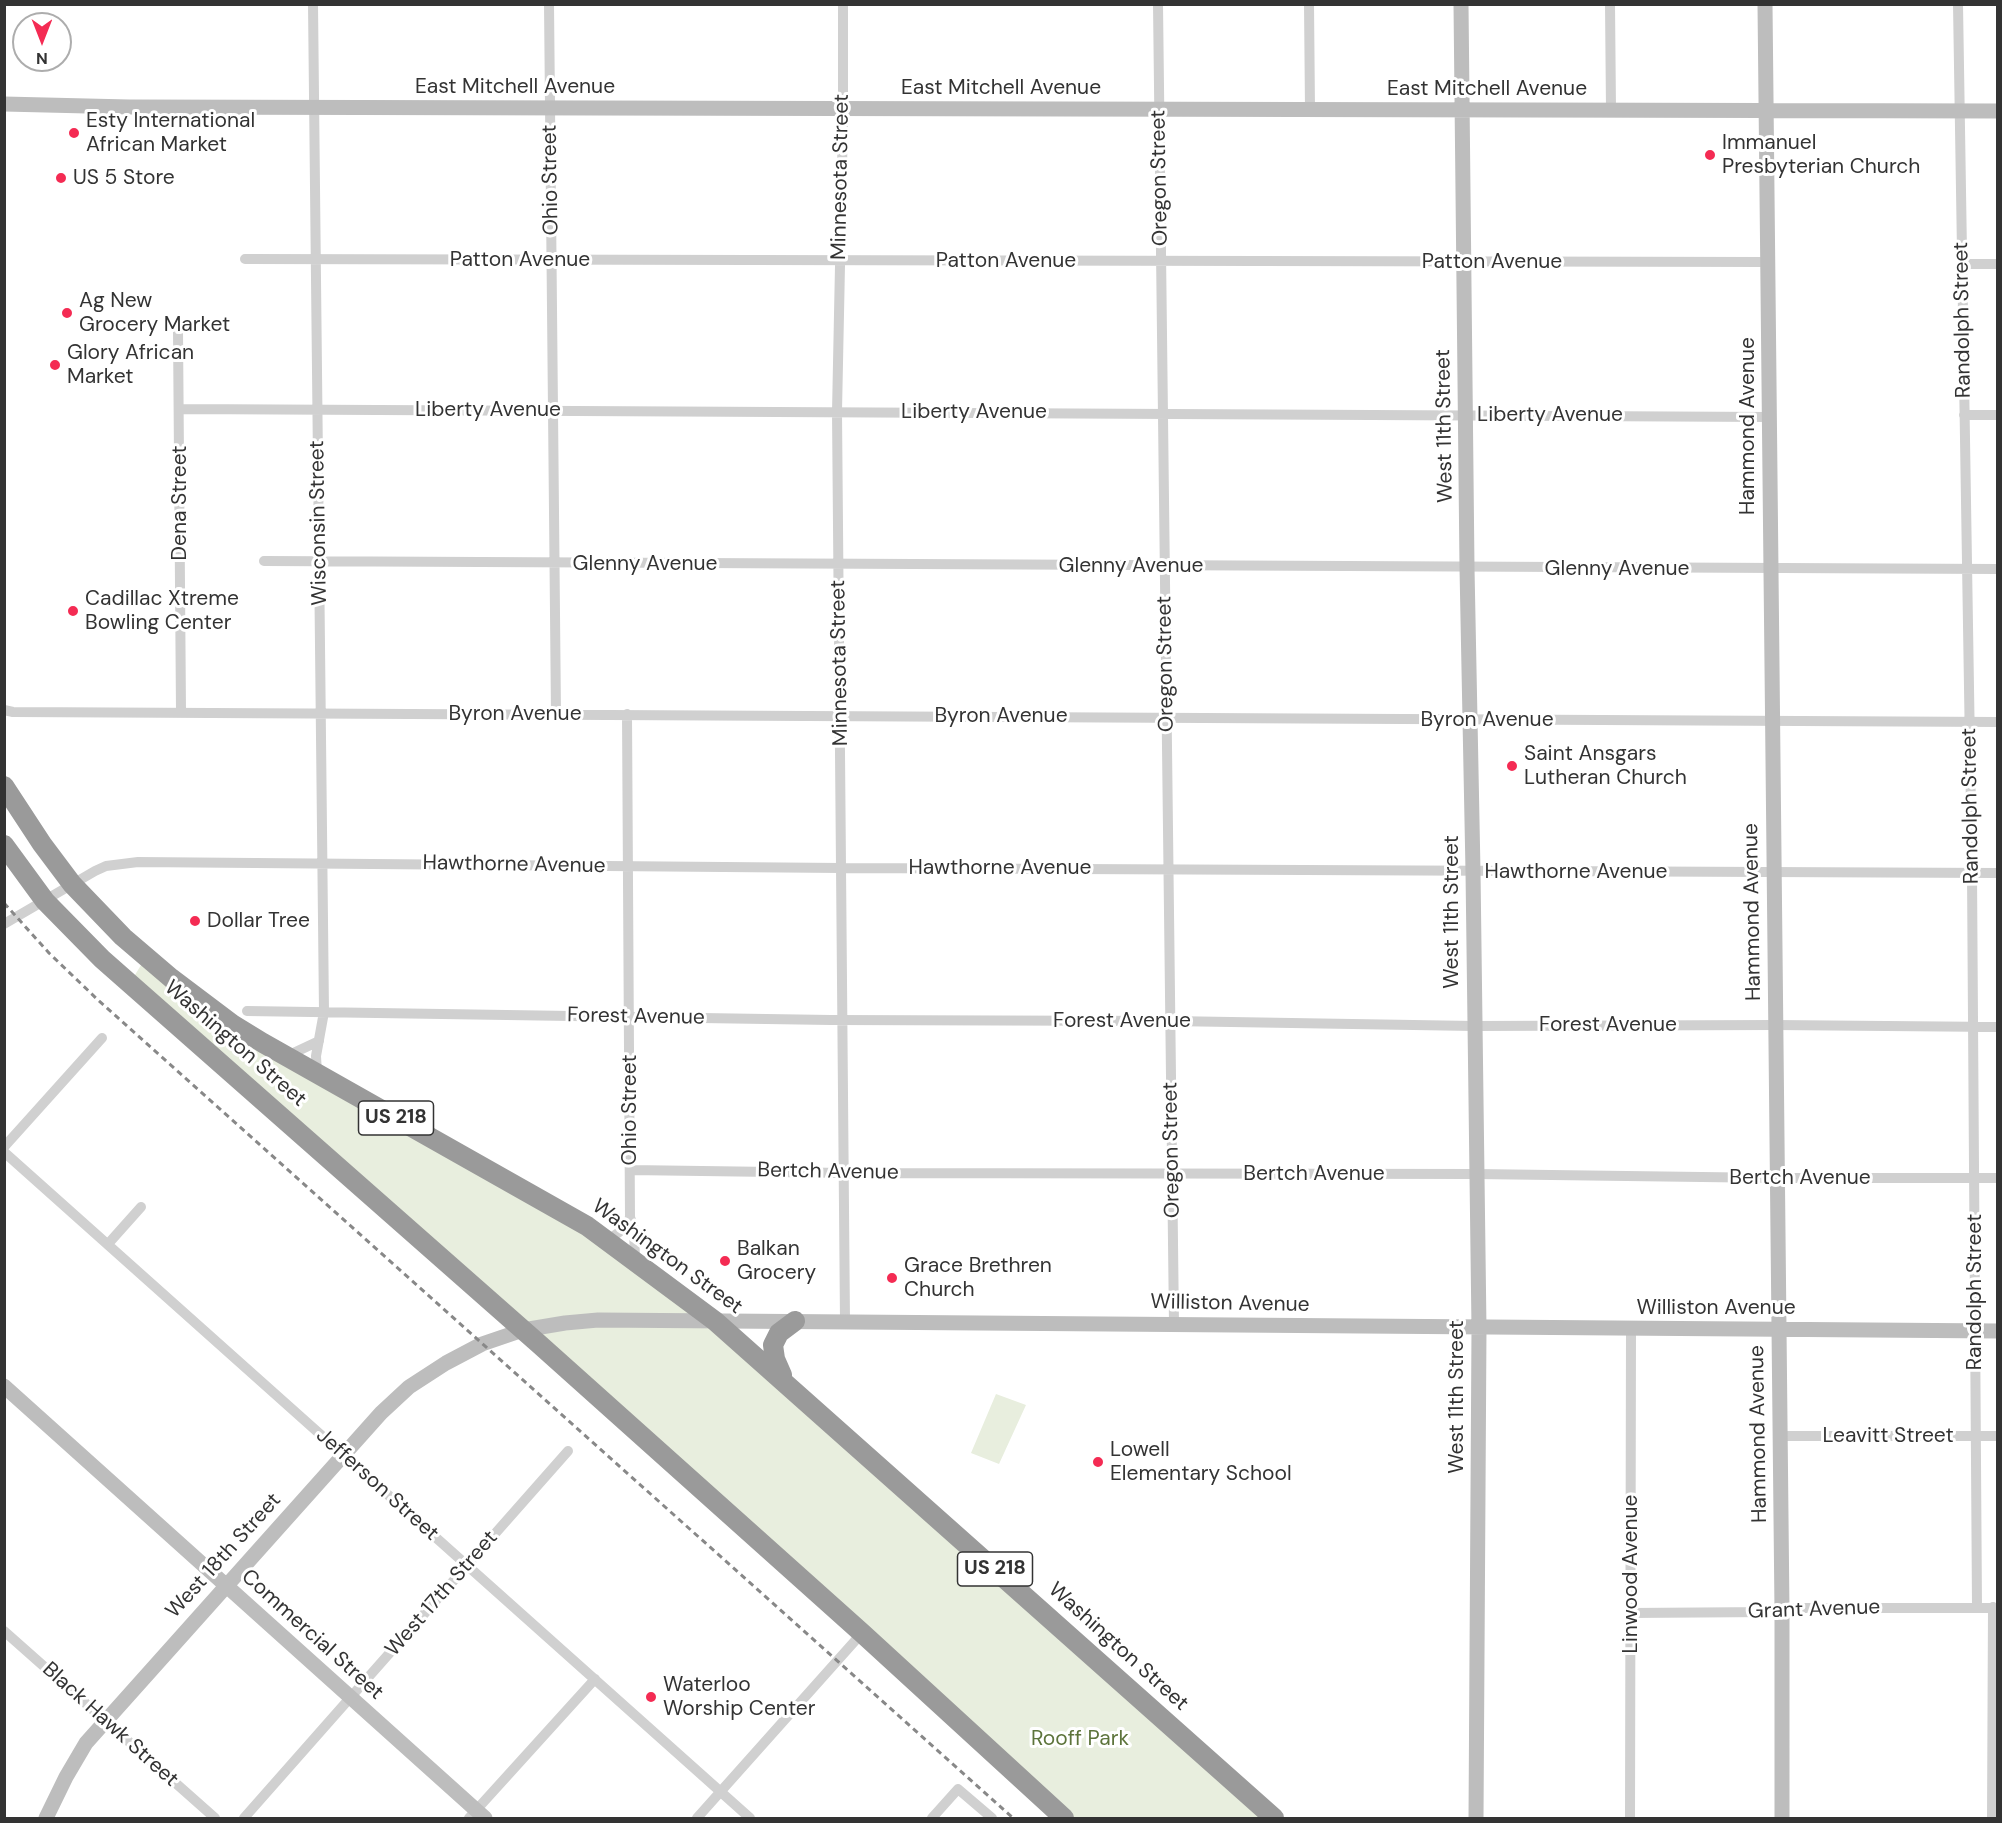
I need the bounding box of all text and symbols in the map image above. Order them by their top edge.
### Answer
north arrow [12,12,72,72]
text: N [36,48,48,69]
street label: East Mitchell Avenue [415,74,615,100]
street label: East Mitchell Avenue [901,75,1101,101]
street label: East Mitchell Avenue [1387,76,1587,102]
street label: Minnesota Street [827,94,855,260]
place label: Esty International African Market [86,108,255,158]
street label: Oregon Street [1146,110,1174,246]
street label: Ohio Street [537,124,565,236]
marker: Esty International African Market [67,126,81,140]
place label: Immanuel Presbyterian Church [1722,130,1920,180]
marker: Immanuel Presbyterian Church [1703,148,1717,162]
place label: US 5 Store [73,165,175,191]
marker: US 5 Store [54,171,68,185]
street label: Randolph Street [1949,242,1977,398]
street label: Patton Avenue [450,247,590,273]
street label: Patton Avenue [936,248,1076,274]
street label: Patton Avenue [1422,249,1562,275]
place label: Ag New Grocery Market [79,288,230,338]
marker: Ag New Grocery Market [60,306,74,320]
street label: Hammond Avenue [1735,337,1761,515]
place label: Glory African Market [67,340,194,390]
street label: West 11th Street [1431,349,1459,503]
marker: Glory African Market [48,358,62,372]
street label: Liberty Avenue [415,397,561,423]
street label: Liberty Avenue [901,399,1047,425]
street label: Liberty Avenue [1477,402,1623,428]
street label: Wisconsin Street [305,440,333,606]
street label: Dena Street [167,446,193,560]
street label: Glenny Avenue [573,551,717,577]
street label: Glenny Avenue [1059,553,1203,579]
street label: Glenny Avenue [1545,556,1689,582]
street label: Minnesota Street [826,580,854,746]
place label: Cadillac Xtreme Bowling Center [85,586,239,636]
street label: Oregon Street [1152,596,1180,732]
marker: Cadillac Xtreme Bowling Center [66,604,80,618]
street label: Byron Avenue [448,701,582,727]
street label: Byron Avenue [934,703,1068,729]
street label: Byron Avenue [1420,707,1554,733]
street label: Randolph Street [1957,728,1985,884]
place label: Saint Ansgars Lutheran Church [1524,741,1687,791]
marker: Saint Ansgars Lutheran Church [1505,759,1519,773]
street label: Hammond Avenue [1739,823,1767,1001]
street label: West 11th Street [1439,835,1465,989]
street label: Hawthorne Avenue [422,851,606,879]
street label: Hawthorne Avenue [909,855,1091,881]
street label: Hawthorne Avenue [1485,859,1667,885]
place label: Dollar Tree [207,908,310,934]
marker: Dollar Tree [188,914,202,928]
street label: Washington Street [159,976,311,1112]
street label: Forest Avenue [567,1003,705,1031]
street label: Forest Avenue [1053,1008,1191,1034]
street label: Forest Avenue [1539,1012,1677,1038]
street label: Ohio Street [617,1055,643,1165]
street label: Oregon Street [1158,1082,1186,1218]
road number: US 218 [358,1101,434,1135]
street label: Bertch Avenue [757,1158,899,1186]
street label: Bertch Avenue [1243,1161,1385,1187]
street label: Bertch Avenue [1729,1165,1871,1191]
street label: Washington Street [587,1194,747,1320]
street label: Randolph Street [1962,1214,1988,1370]
place label: Balkan Grocery [737,1236,816,1286]
place label: Grace Brethren Church [904,1253,1052,1303]
marker: Balkan Grocery [718,1254,732,1268]
marker: Grace Brethren Church [885,1271,899,1285]
street label: Williston Avenue [1150,1290,1310,1318]
street label: Williston Avenue [1636,1295,1796,1321]
street label: West 11th Street [1444,1320,1470,1474]
street label: Hammond Avenue [1745,1345,1773,1523]
street label: Jefferson Street [311,1423,443,1547]
street label: Leavitt Street [1822,1423,1954,1449]
place label: Lowell Elementary School [1110,1437,1292,1487]
marker: Lowell Elementary School [1091,1455,1105,1469]
street label: West 18th Street [161,1488,287,1624]
street label: Linwood Avenue [1618,1495,1644,1653]
street label: West 17th Street [381,1526,503,1662]
road number: US 218 [958,1552,1032,1586]
street label: Commercial Street [236,1565,388,1705]
street label: Washington Street [1043,1578,1193,1716]
street label: Grant Avenue [1747,1595,1881,1625]
street label: Black Hawk Street [37,1657,183,1793]
place label: Waterloo Worship Center [663,1672,816,1722]
marker: Waterloo Worship Center [644,1690,658,1704]
park label: Rooff Park [1031,1726,1129,1752]

